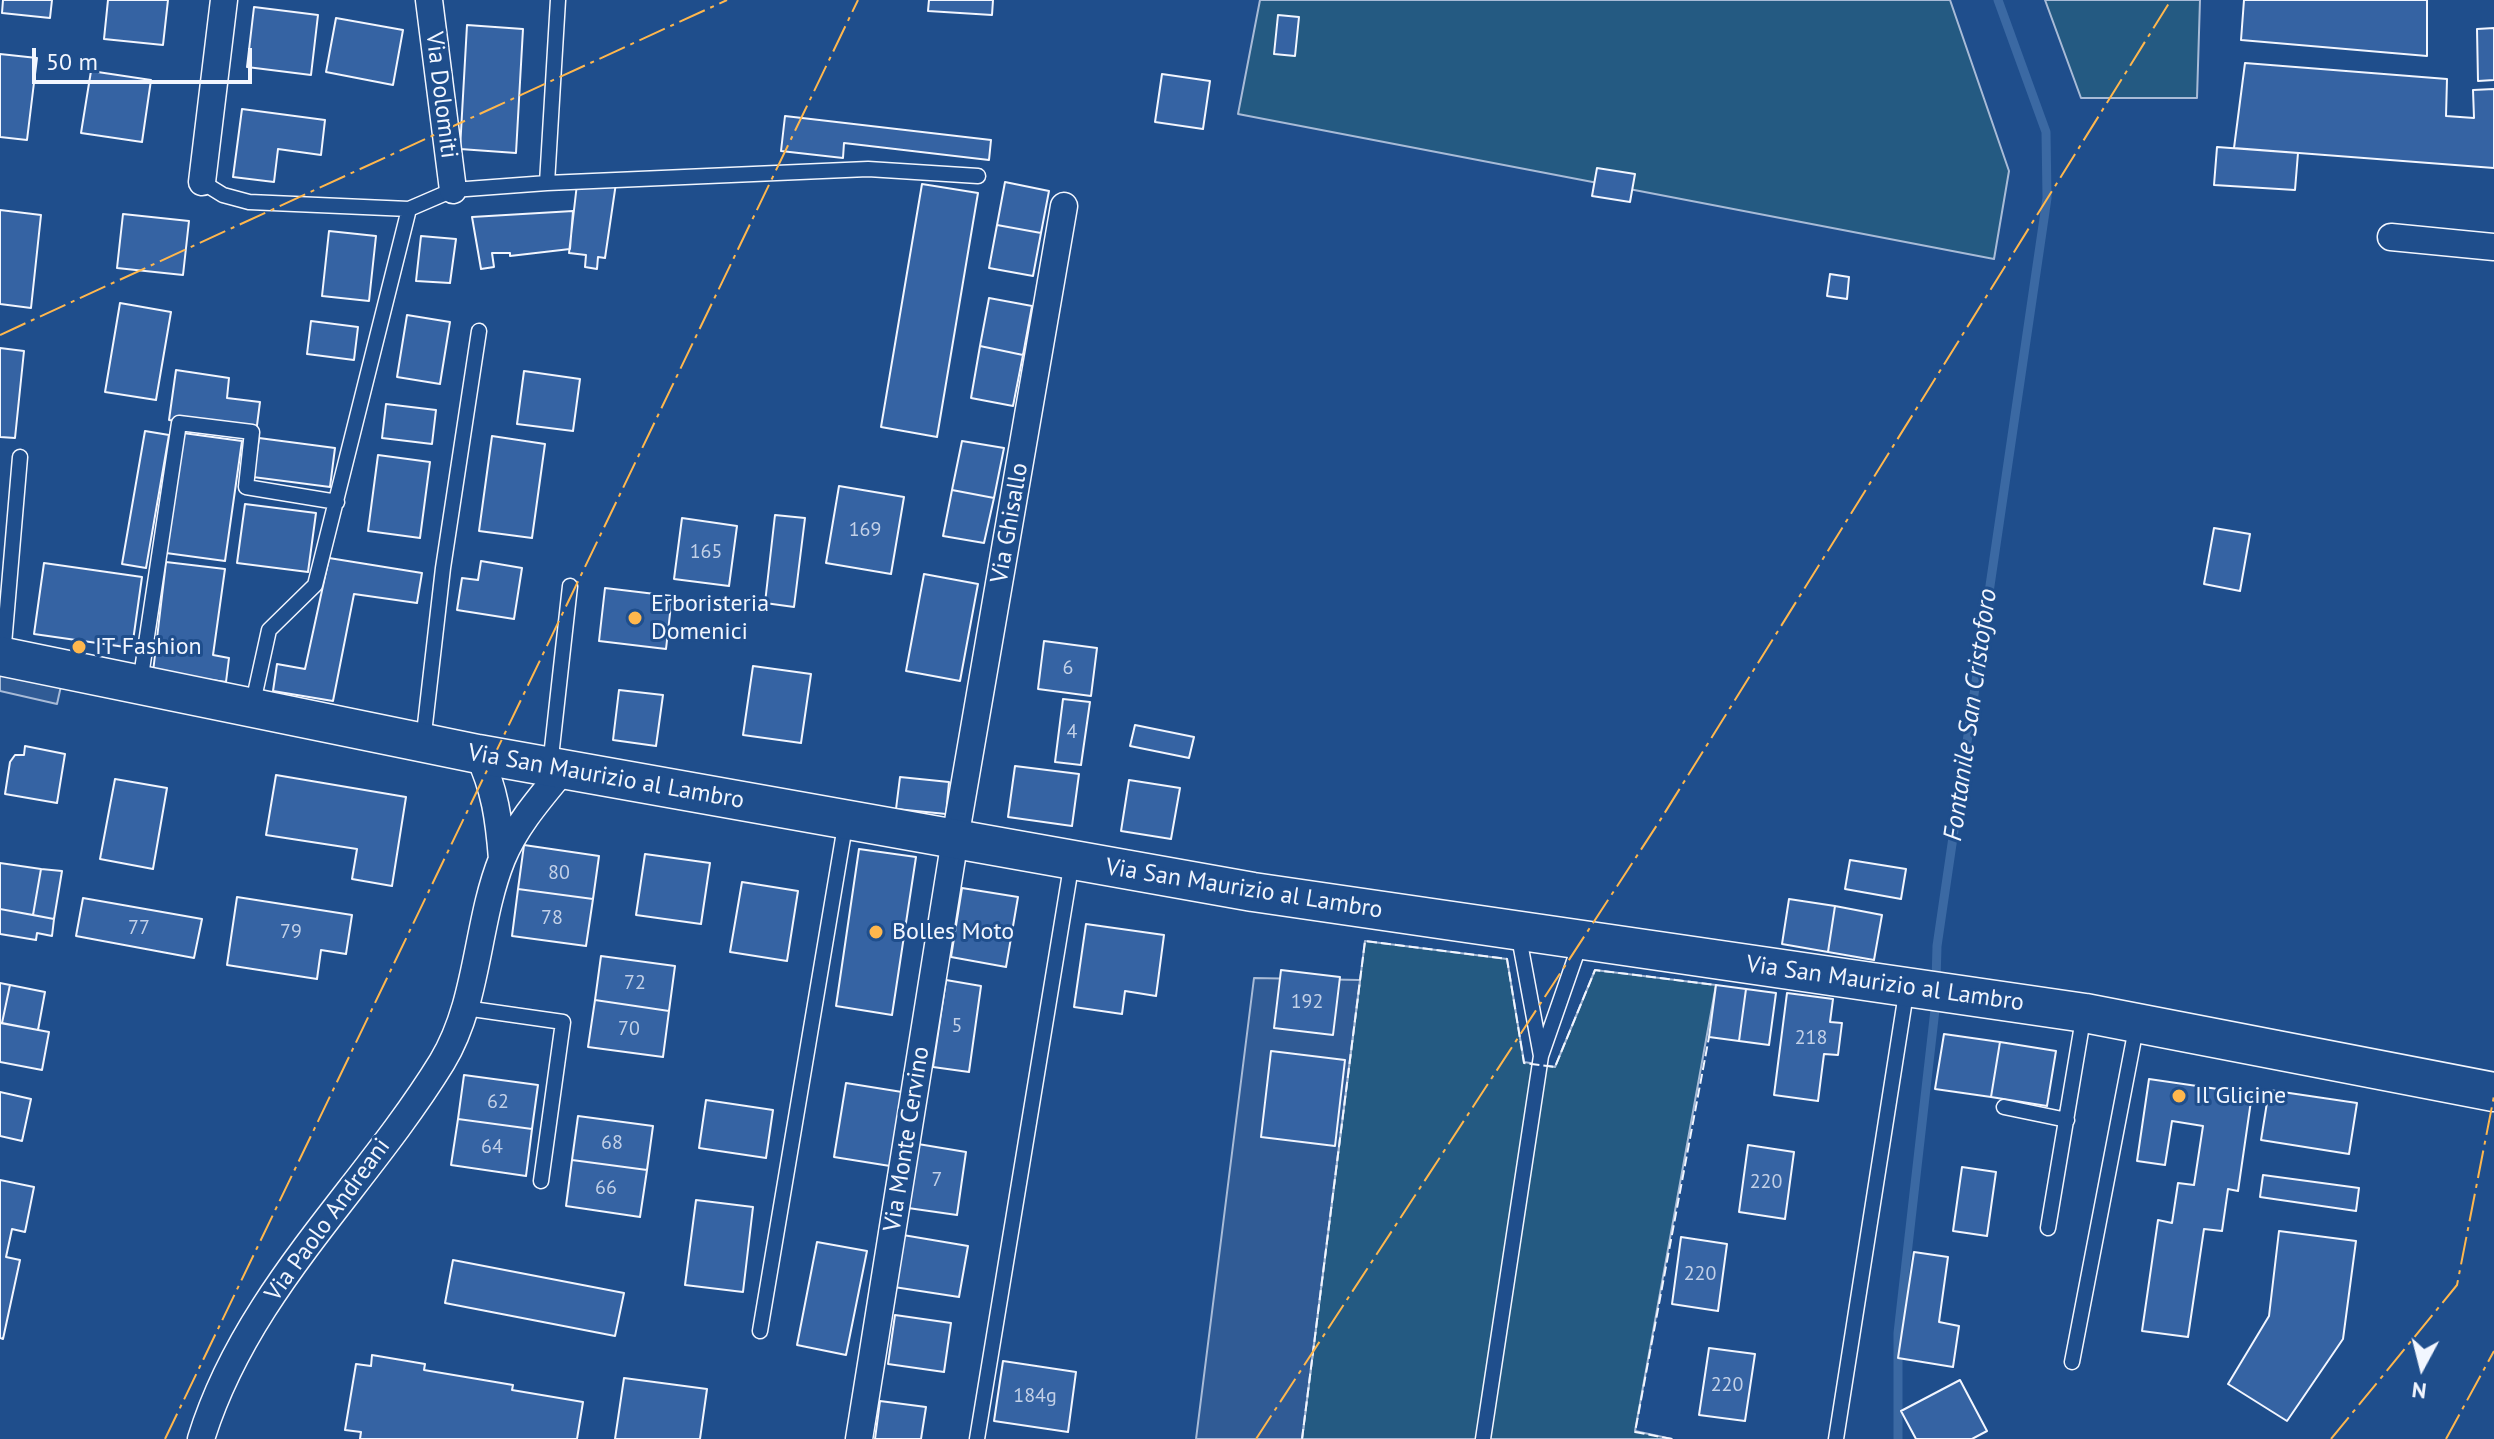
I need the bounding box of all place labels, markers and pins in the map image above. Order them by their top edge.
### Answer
place label: Erboristeria Domenici [651,590,769,646]
marker: Erboristeria Domenici [626,609,644,627]
place label: IT Fashion [95,633,202,661]
marker: IT Fashion [70,638,88,656]
place label: Bolles Moto [892,918,1014,946]
marker: Bolles Moto [867,923,885,941]
place label: Il Glicine [2195,1082,2286,1110]
marker: Il Glicine [2170,1087,2188,1105]

